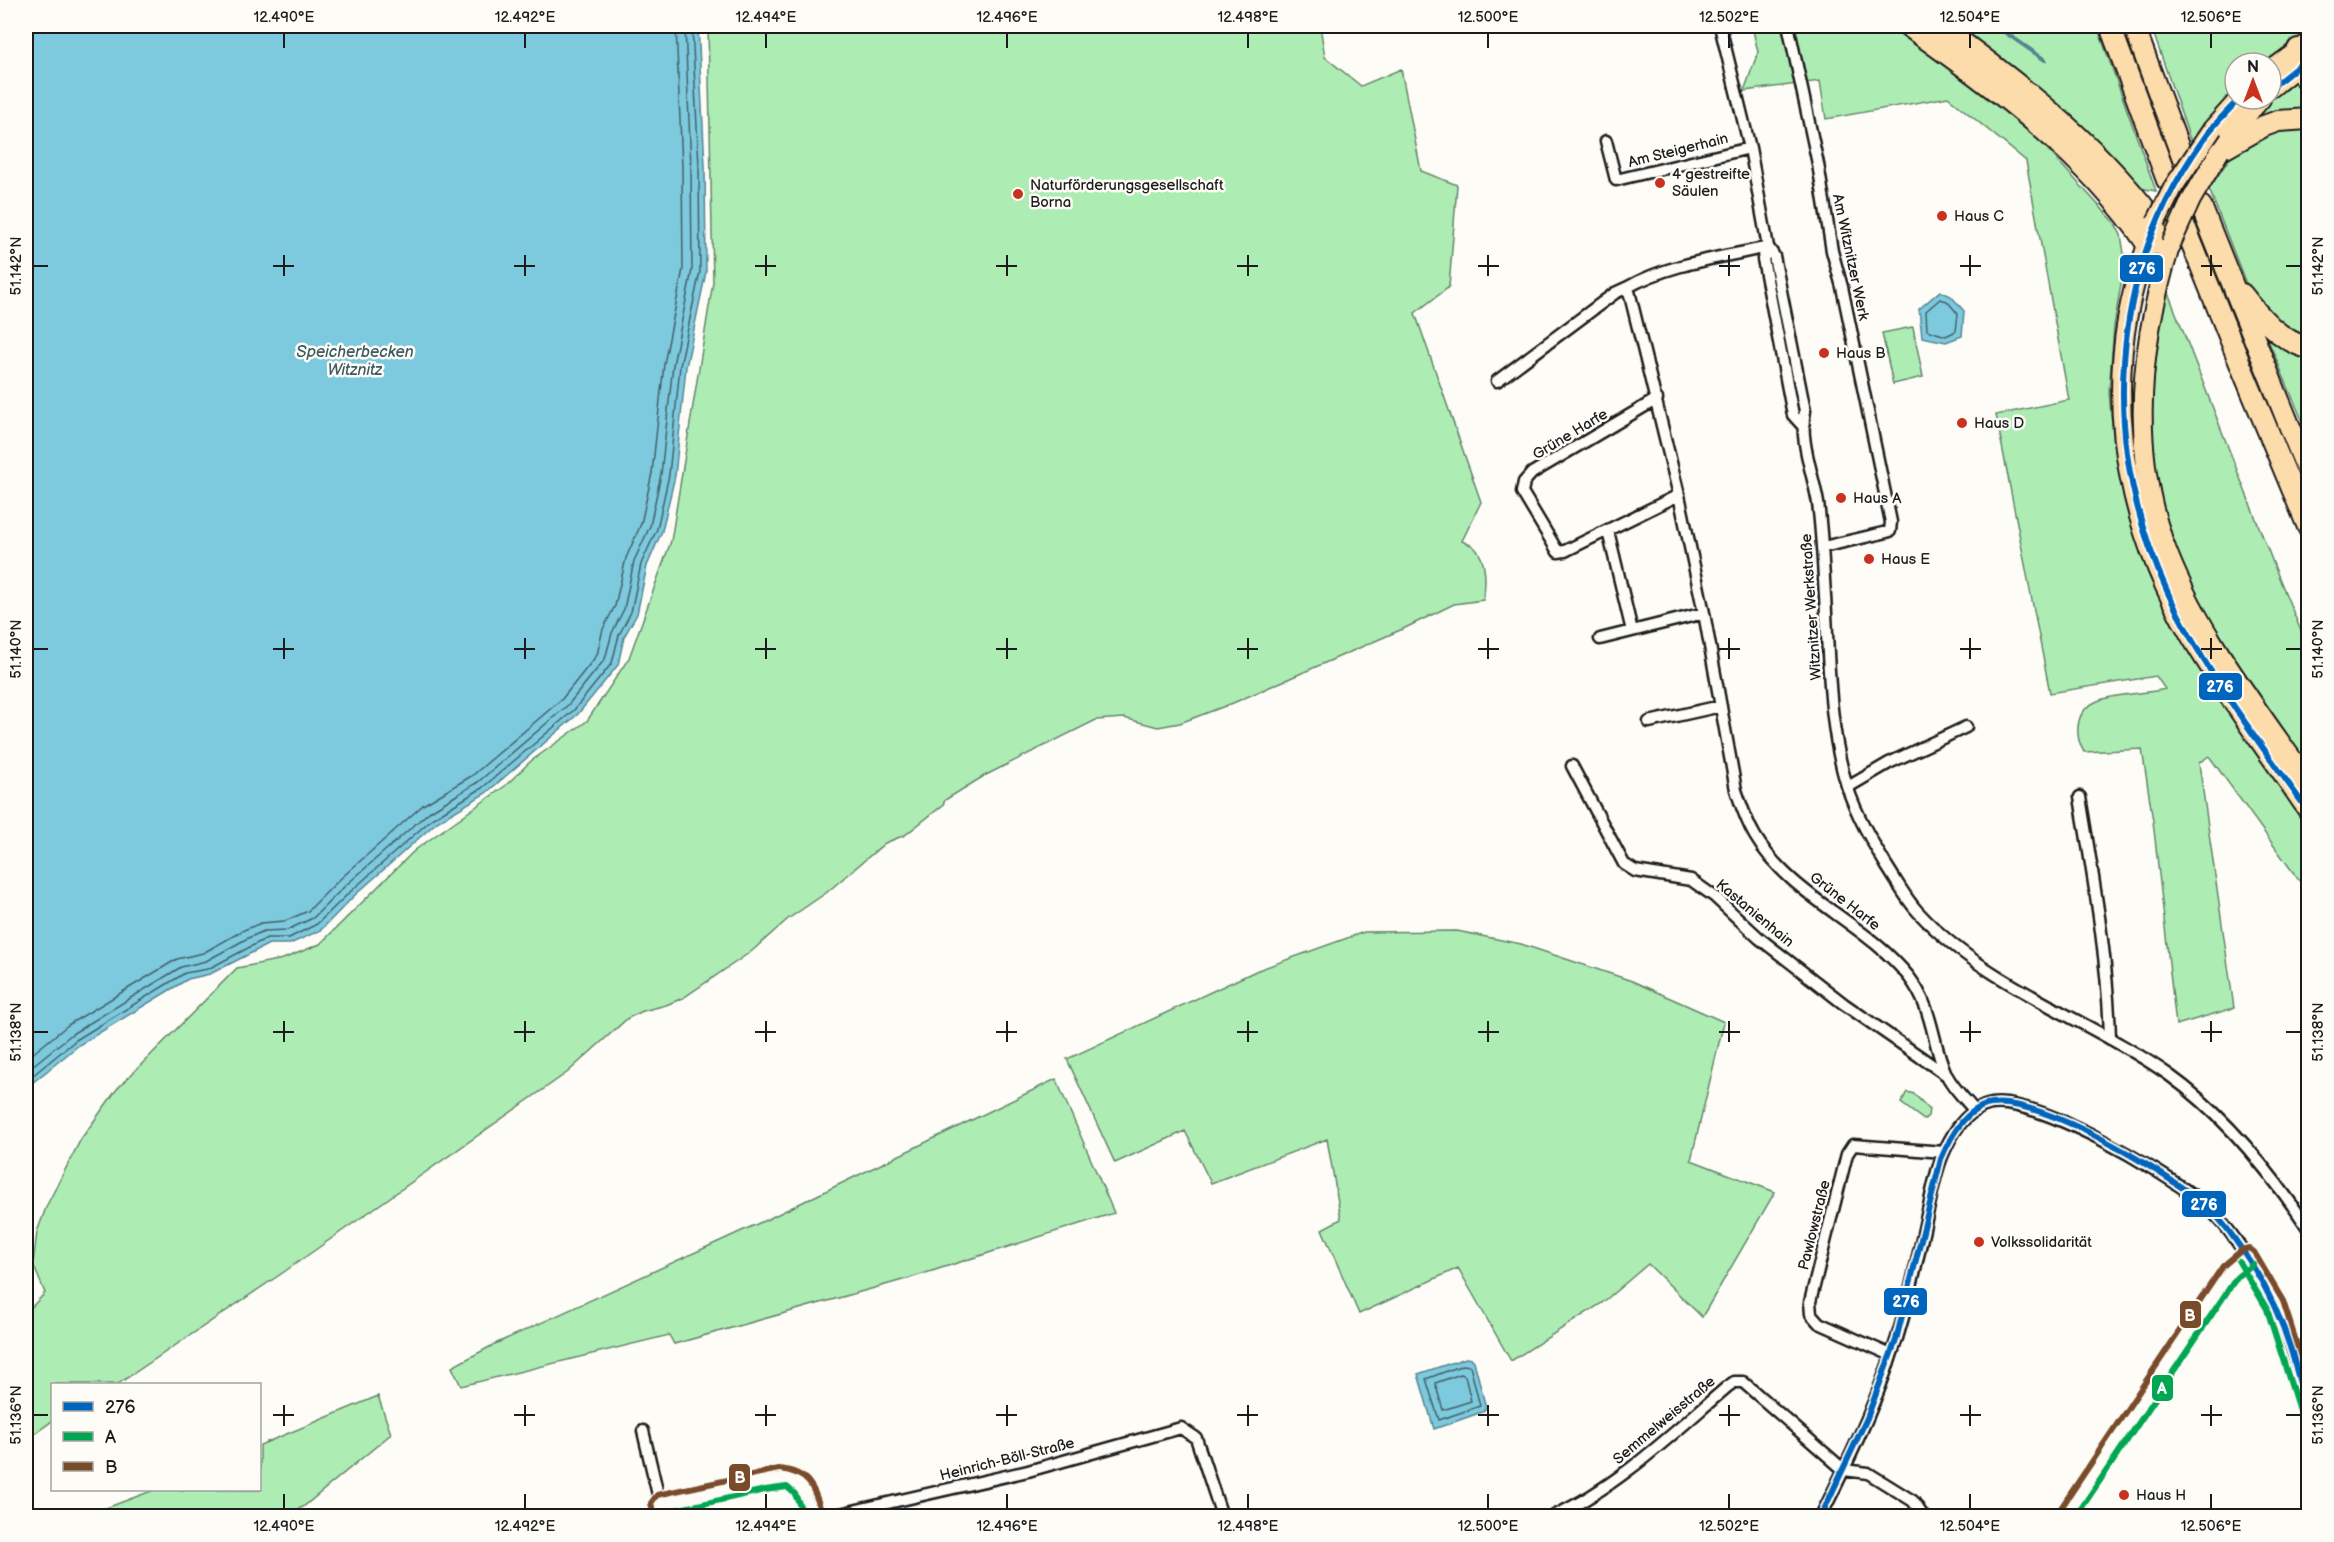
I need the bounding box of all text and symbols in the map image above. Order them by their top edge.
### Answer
text: 12.490°E [253,8,315,27]
text: 12.492°E [495,8,555,27]
text: 12.494°E [736,8,796,27]
text: 12.496°E [976,8,1038,27]
text: 12.498°E [1218,8,1279,27]
text: 12.500°E [1458,8,1518,27]
text: 12.502°E [1699,8,1759,27]
text: 12.504°E [1940,8,2000,27]
text: 12.506°E [2181,8,2241,27]
north arrow [2223,51,2283,111]
text: N [2247,58,2259,77]
street label: Am Steigerhain [1626,129,1730,172]
place label: 4 gestreifte Säulen [1672,165,1750,201]
place label: Naturförderungsgesellschaft Borna [1030,176,1224,212]
marker: 4 gestreifte Säulen [1653,176,1667,190]
marker: Naturförderungsgesellschaft Borna [1011,187,1025,201]
street label: Am Witznitzer Werk [1828,192,1873,323]
place label: Haus C [1954,207,2004,226]
marker: Haus C [1935,209,1949,223]
text: 51.142°N [7,237,26,295]
text: 51.142°N [2309,237,2328,295]
line badge: 276 [2119,254,2164,283]
text: 276 [2128,260,2156,279]
water label: Speicherbecken Witznitz [296,343,414,380]
place label: Haus B [1836,344,1886,363]
marker: Haus B [1817,346,1831,360]
street label: Grüne Harfe [1529,405,1611,464]
place label: Haus D [1974,414,2024,433]
marker: Haus D [1955,416,1969,430]
place label: Haus A [1853,489,1902,508]
marker: Haus A [1834,491,1848,505]
street label: Witznitzer Werkstraße [1797,533,1826,681]
place label: Haus E [1881,550,1930,569]
marker: Haus E [1862,552,1876,566]
text: 51.140°N [7,619,26,679]
text: 51.140°N [2309,619,2328,679]
line badge: 276 [2198,672,2243,701]
text: 276 [2206,678,2234,697]
street label: Grüne Harfe [1806,868,1884,935]
street label: Kastanienhain [1712,875,1798,952]
text: 51.138°N [7,1002,26,1062]
text: 51.138°N [2309,1002,2328,1062]
street label: Pawlowstraße [1794,1178,1835,1272]
line badge: 276 [2181,1190,2227,1218]
text: 276 [2190,1196,2218,1215]
place label: Volkssolidarität [1991,1233,2092,1252]
marker: Volkssolidarität [1972,1235,1986,1249]
line badge: 276 [1883,1287,1928,1316]
text: 276 [1892,1293,1920,1312]
line badge: B [2179,1300,2202,1329]
text: B [2184,1307,2196,1326]
street label: Semmelweisstraße [1609,1372,1719,1469]
line badge: A [2151,1374,2174,1402]
text: A [2156,1380,2167,1399]
legend [51,1383,261,1491]
text: 51.136°N [7,1385,26,1445]
text: 51.136°N [2309,1385,2328,1445]
text: 276 [105,1397,135,1418]
text: A [105,1427,116,1448]
street label: Heinrich-Böll-Straße [938,1434,1076,1485]
text: B [105,1457,117,1478]
line badge: B [728,1463,751,1492]
text: B [734,1469,746,1488]
place label: Haus H [2136,1486,2186,1505]
marker: Haus H [2117,1488,2131,1502]
text: 12.490°E [253,1517,315,1536]
text: 12.492°E [495,1517,555,1536]
text: 12.494°E [736,1517,796,1536]
text: 12.496°E [976,1517,1038,1536]
text: 12.498°E [1218,1517,1279,1536]
text: 12.500°E [1458,1517,1518,1536]
text: 12.502°E [1699,1517,1759,1536]
text: 12.504°E [1940,1517,2000,1536]
text: 12.506°E [2181,1517,2241,1536]

